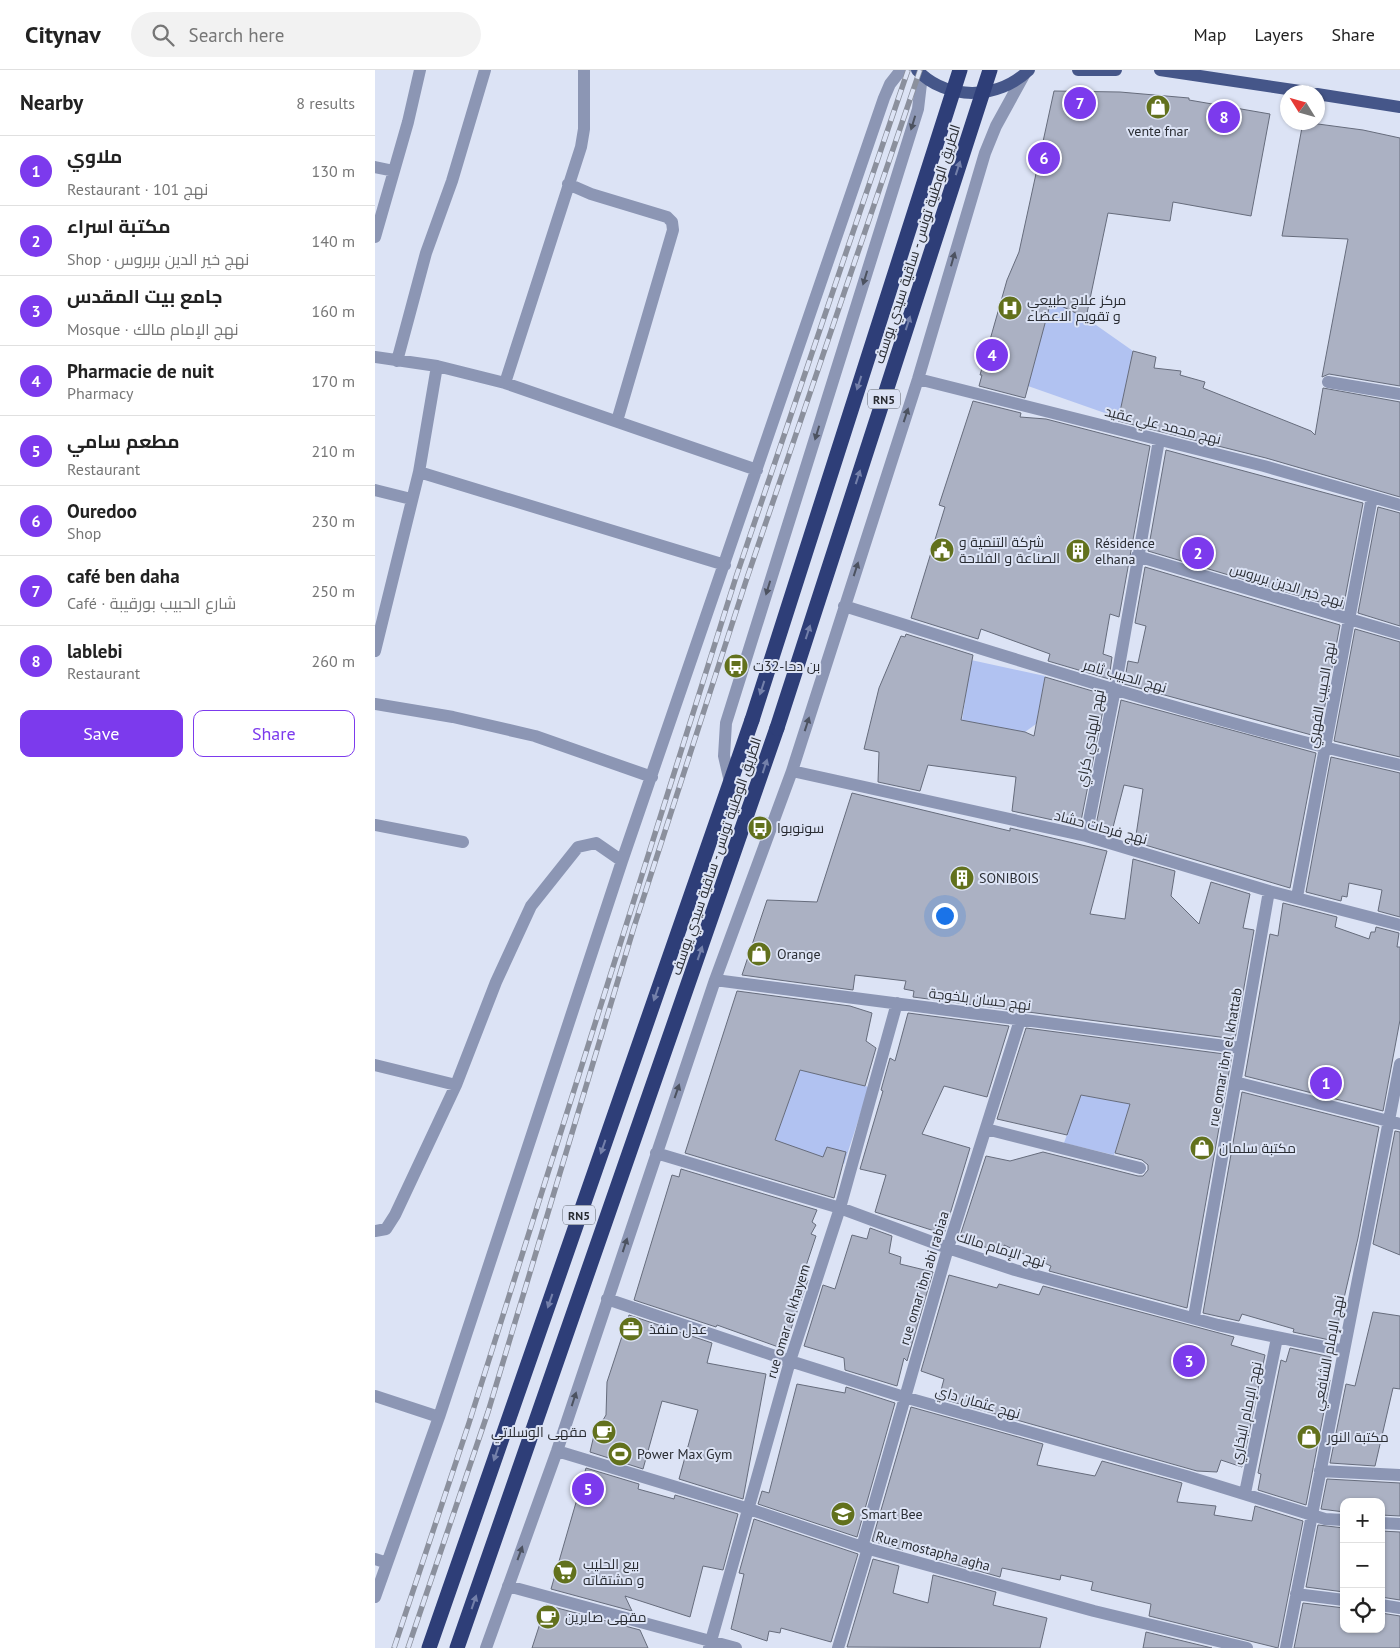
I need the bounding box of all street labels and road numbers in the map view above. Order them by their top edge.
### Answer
street label: الطريق الوطنية تونس - ساقية سيدي يوسف [870,122,967,367]
road number: RN5 [868,390,900,408]
street label: نهج محمد علي عقيد [1102,402,1223,451]
street label: نهج خير الدين بربروس [1228,559,1346,611]
street label: نهج الحبيب الفهري [1303,640,1342,750]
street label: نهج الحبيب ثامر [1080,655,1169,697]
street label: نهج الهادي كراي [1072,688,1111,789]
street label: الطريق الوطنية تونس - ساقية سيدي يوسف [667,735,768,978]
street label: نهج فرحات حشاد [1052,806,1150,848]
street label: نهج حسان بلخوجة [928,984,1032,1014]
street label: rue omar ibn el khattab [1204,986,1246,1128]
road number: RN5 [563,1206,595,1224]
street label: rue omar ibn abi rabiaa [895,1209,953,1347]
street label: نهج الإمام مالك [954,1227,1048,1272]
street label: rue omar el khayem [762,1262,814,1380]
street label: نهج الإمام الشافعي [1308,1294,1351,1413]
street label: نهج الإمام البخاري [1226,1360,1269,1467]
street label: نهج عثمان داي [933,1381,1023,1426]
street label: Rue mostapha agha [874,1527,992,1575]

